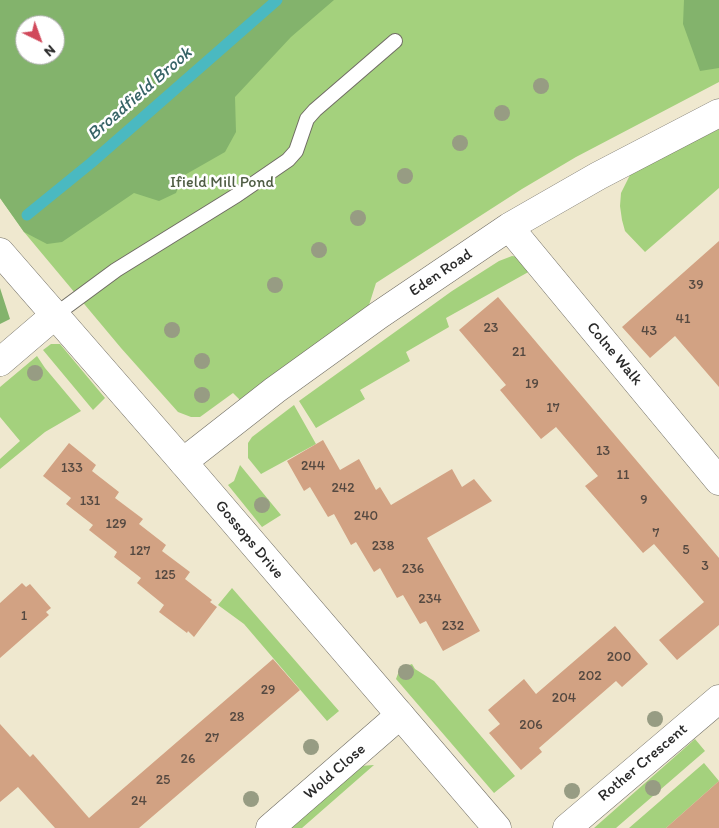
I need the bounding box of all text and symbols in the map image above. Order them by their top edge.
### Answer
north arrow [15,15,65,65]
text: N [41,41,59,60]
water label: Broadfield Brook [83,43,197,145]
park label: Ifield Mill Pond [170,173,274,193]
street label: Eden Road [406,245,476,301]
house number: 39 [689,277,703,293]
house number: 41 [676,311,690,327]
street label: Colne Walk [582,318,646,390]
house number: 23 [484,320,498,336]
house number: 43 [641,323,657,339]
house number: 21 [512,344,526,360]
house number: 19 [525,376,539,392]
house number: 17 [546,400,560,416]
house number: 13 [596,443,610,459]
house number: 244 [301,458,325,474]
house number: 133 [61,460,83,476]
house number: 11 [617,467,629,483]
house number: 242 [331,480,355,496]
house number: 9 [640,492,648,508]
house number: 131 [80,493,100,509]
street label: Gossops Drive [211,497,287,583]
house number: 240 [354,508,378,524]
house number: 129 [105,516,127,532]
house number: 7 [653,525,659,541]
house number: 238 [372,538,394,554]
house number: 5 [682,542,690,558]
house number: 127 [130,543,150,559]
house number: 3 [701,558,709,574]
house number: 236 [402,561,424,577]
house number: 125 [154,567,176,583]
house number: 234 [418,591,442,607]
house number: 1 [21,608,27,624]
house number: 232 [442,618,464,634]
house number: 200 [607,649,631,665]
house number: 202 [578,668,602,684]
house number: 29 [261,682,275,698]
house number: 204 [552,690,576,706]
house number: 28 [229,709,245,725]
house number: 206 [519,717,543,733]
street label: Rother Crescent [594,720,692,806]
house number: 27 [205,730,219,746]
street label: Wold Close [300,740,370,804]
house number: 26 [181,751,195,767]
house number: 25 [156,772,170,788]
house number: 24 [131,793,147,809]

